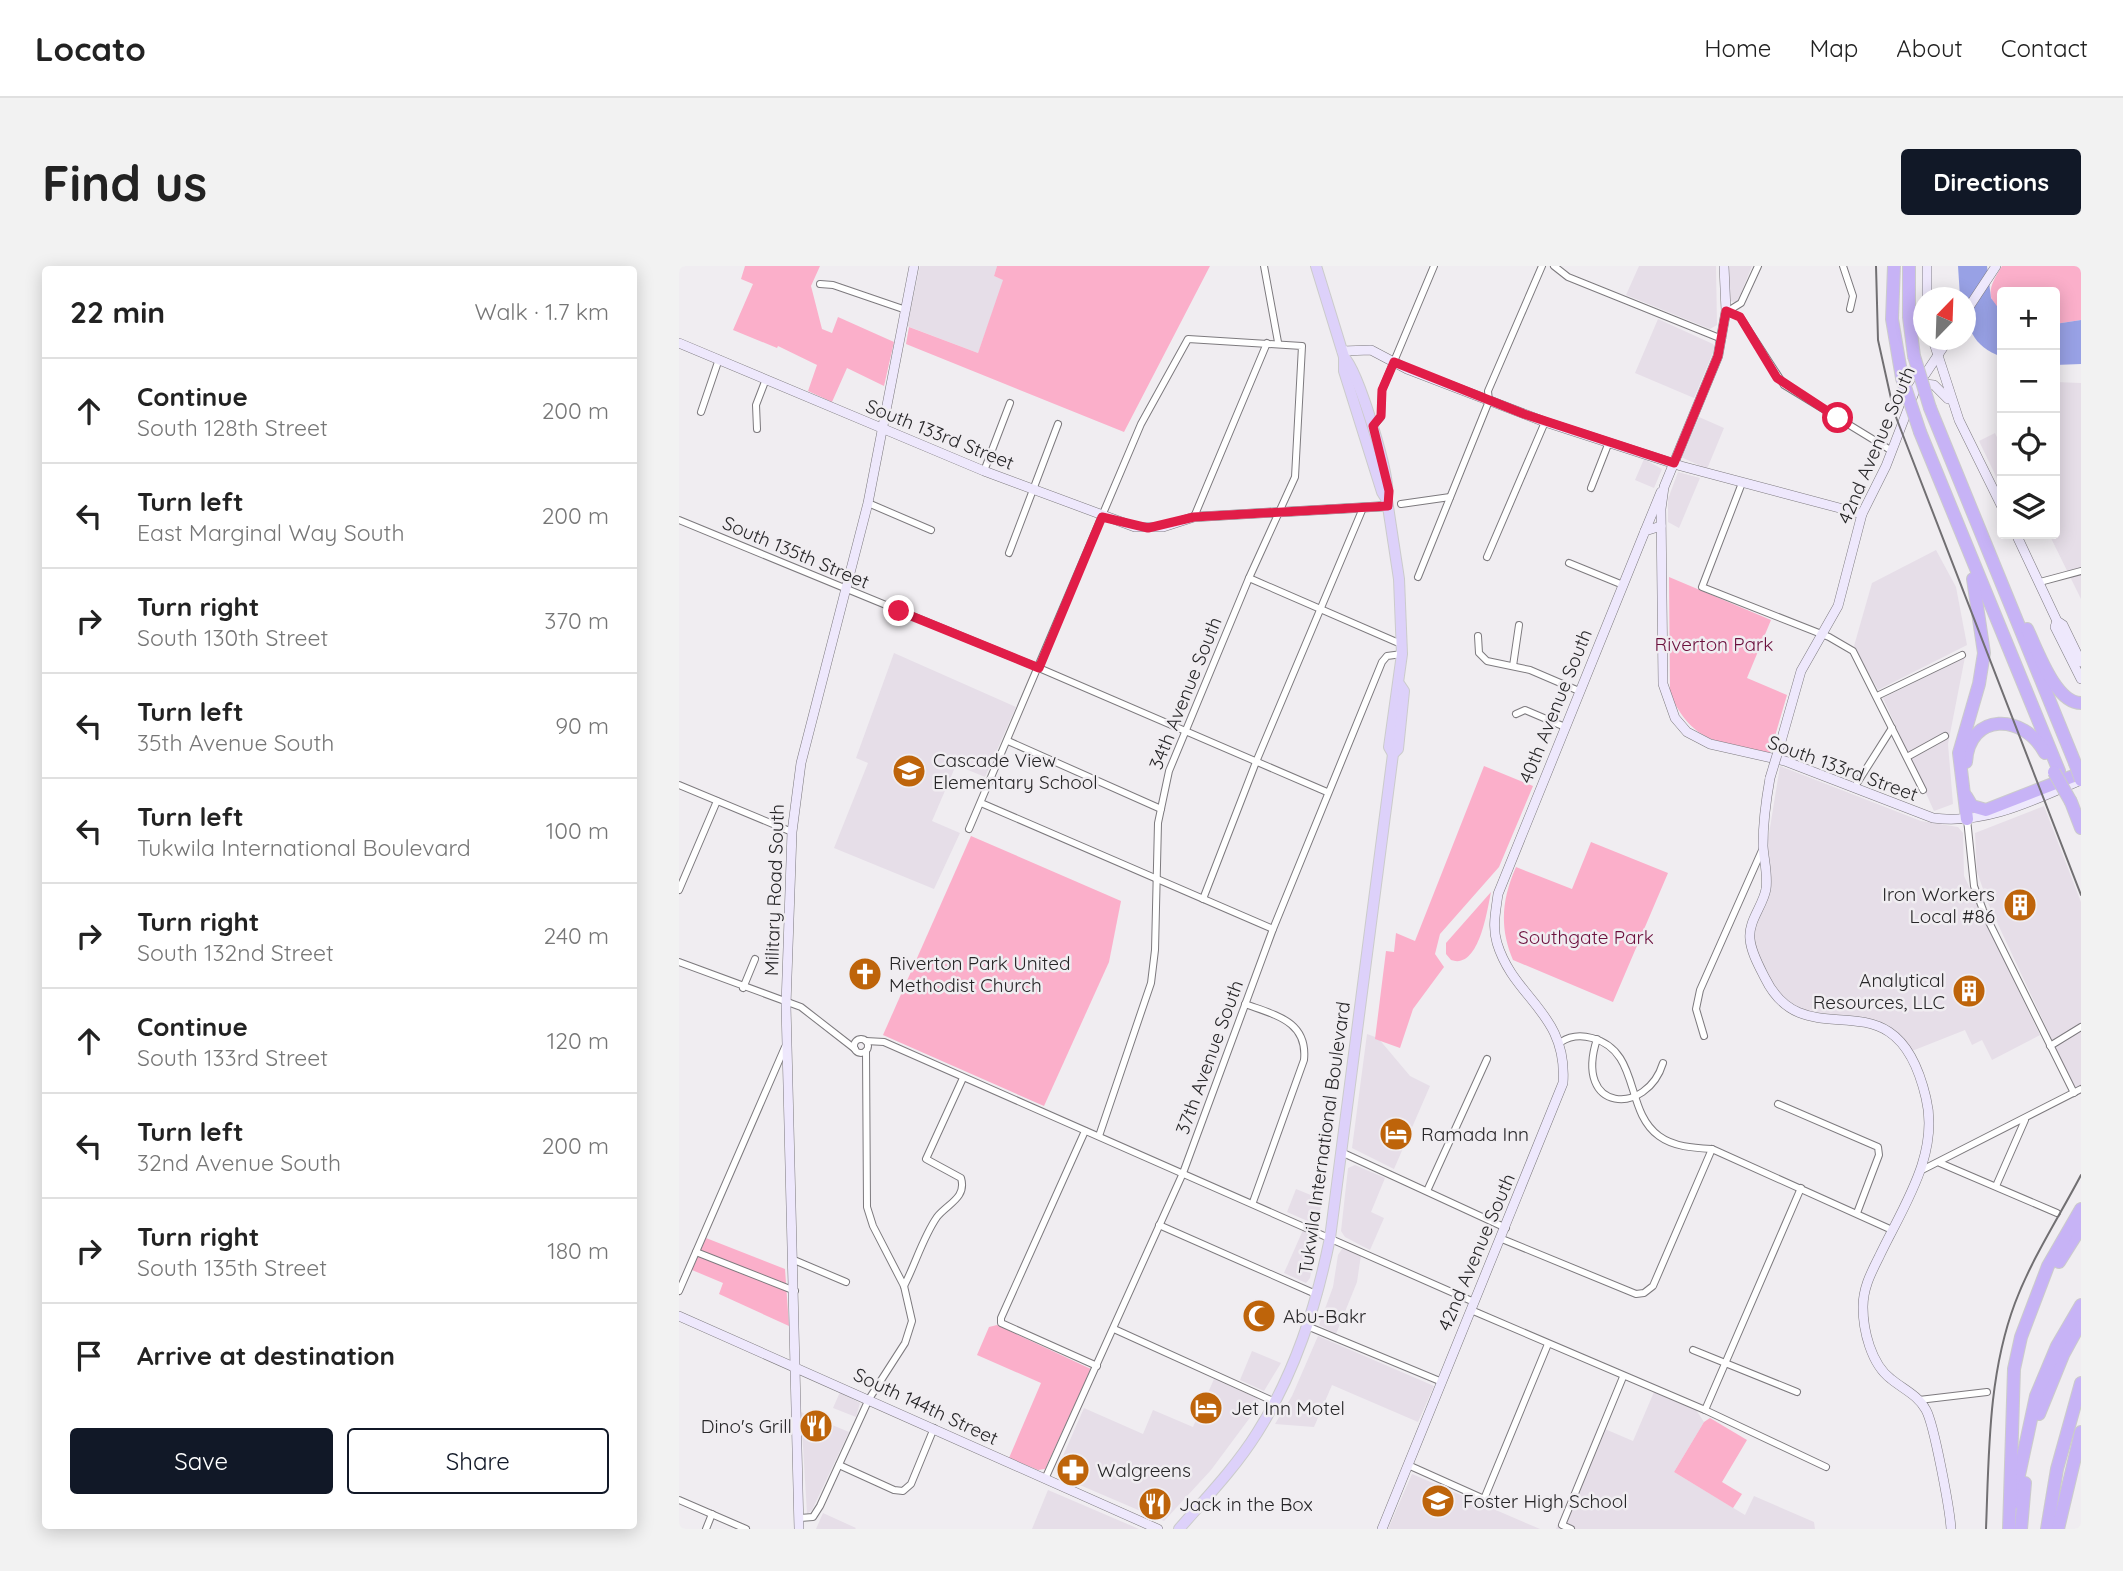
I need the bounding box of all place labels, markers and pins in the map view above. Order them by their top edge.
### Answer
place label: Cascade View Elementary School [933,748,1098,794]
school or university icon: Cascade View Elementary School [890,752,928,790]
place label: Iron Workers Local #86 [1882,882,1995,928]
building icon: Iron Workers Local #86 [2001,886,2039,924]
place label: Riverton Park United Methodist Church [889,951,1070,997]
church icon: Riverton Park United Methodist Church [846,955,884,993]
place label: Analytical Resources, LLC [1813,968,1945,1014]
building icon: Analytical Resources, LLC [1950,972,1988,1010]
hotel icon: Ramada Inn [1377,1115,1415,1153]
place label: Ramada Inn [1421,1122,1529,1146]
mosque icon: Abu-Bakr [1240,1297,1278,1335]
place label: Abu-Bakr [1283,1304,1367,1328]
hotel icon: Jet Inn Motel [1187,1389,1225,1427]
place label: Jet Inn Motel [1231,1396,1345,1420]
restaurant icon: Dino's Grill [797,1407,835,1445]
place label: Dino's Grill [701,1414,792,1438]
pharmacy icon: Walgreens [1054,1451,1092,1489]
place label: Walgreens [1097,1458,1191,1482]
school or university icon: Foster High School [1419,1482,1457,1520]
restaurant icon: Jack in the Box [1136,1485,1174,1523]
place label: Foster High School [1463,1489,1628,1513]
place label: Jack in the Box [1179,1492,1313,1516]

